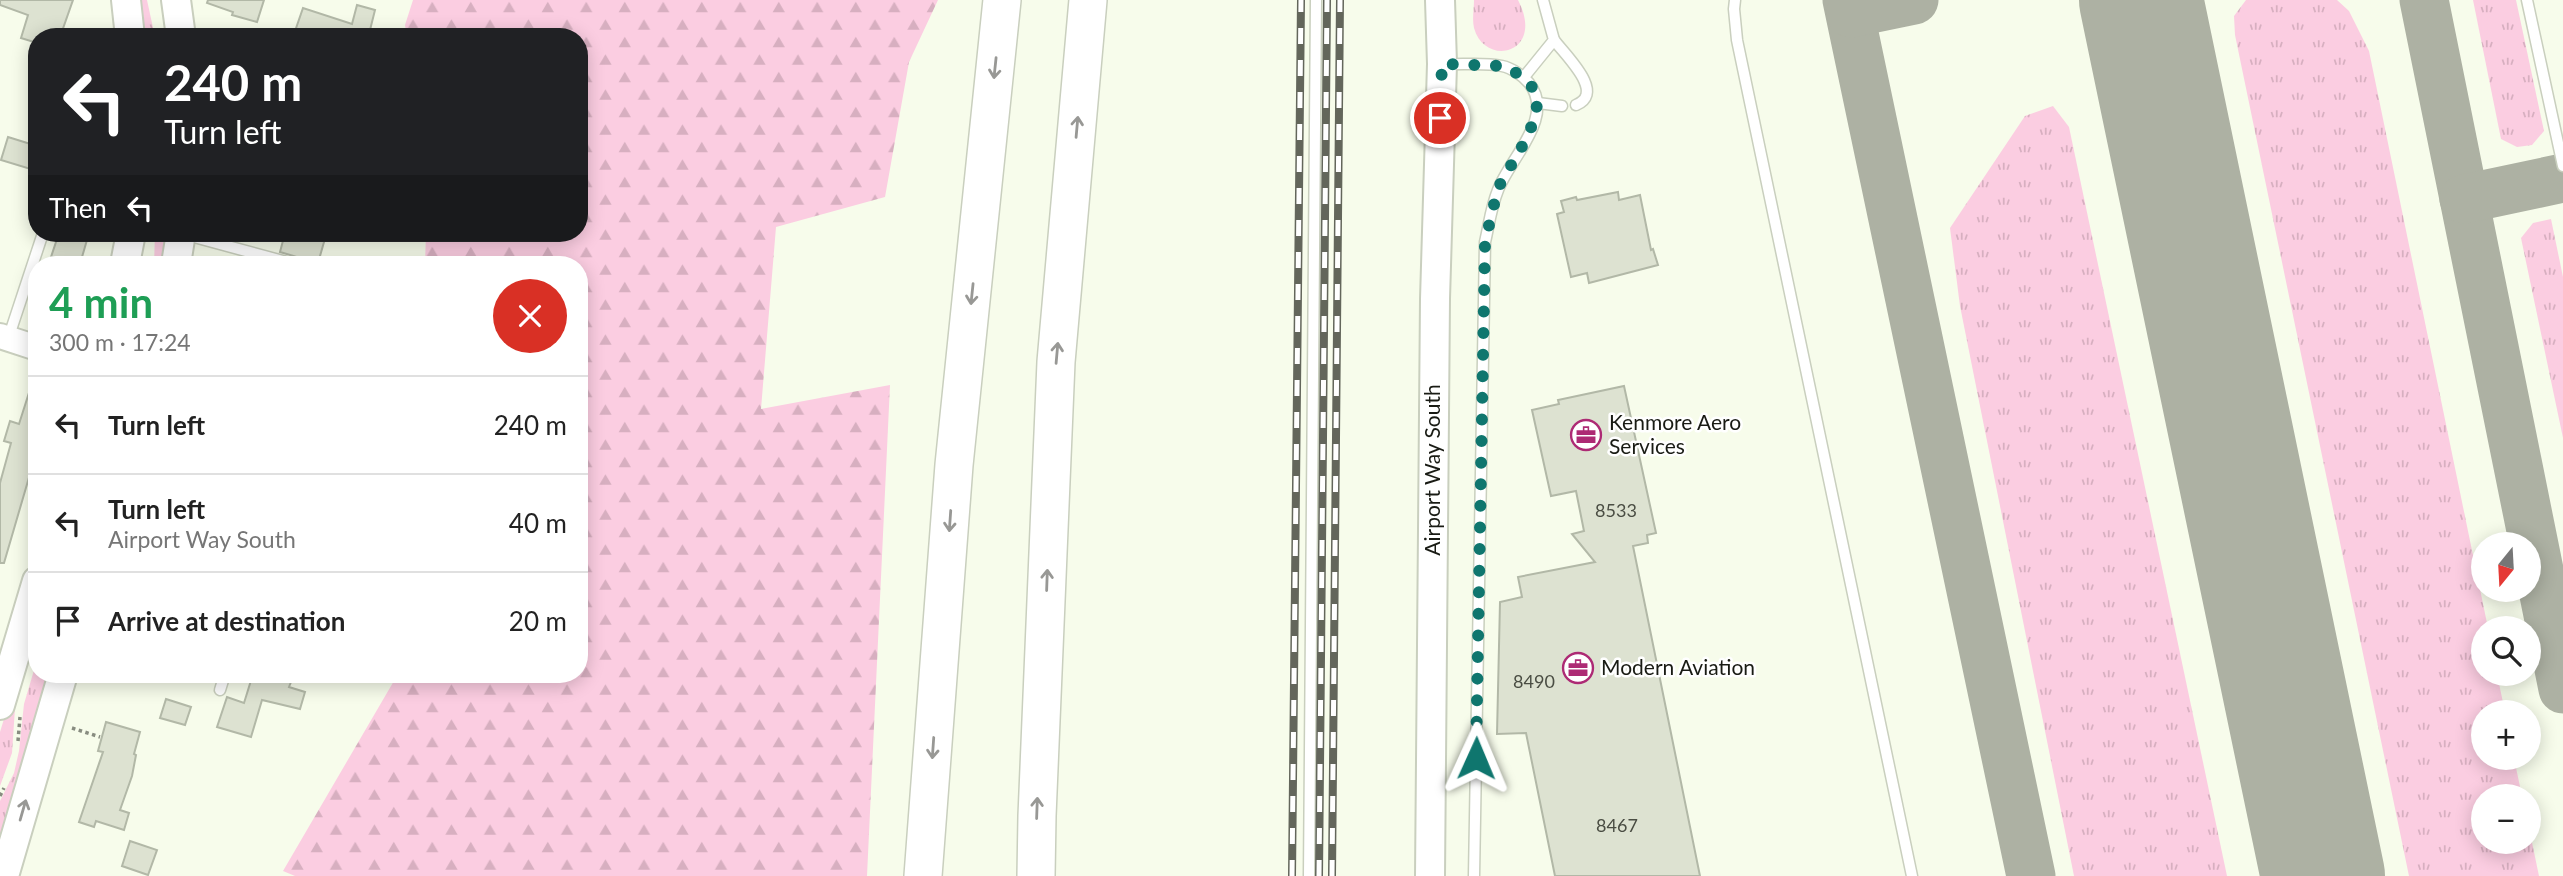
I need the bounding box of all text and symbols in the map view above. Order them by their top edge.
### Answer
text: 240 m [164,53,302,111]
icon: left [49,56,140,147]
one-way arrow [988,56,1001,79]
pin [1410,88,1470,148]
icon: arrive [1421,99,1459,137]
text: Turn left [164,112,281,151]
one-way arrow [1071,116,1084,138]
icon: left [121,189,159,227]
text: Then [49,192,107,224]
text: 4 min [49,277,153,327]
button: close [493,279,567,353]
one-way arrow [965,282,978,305]
text: 300 m · 17:24 [49,328,191,356]
one-way arrow [1051,342,1064,365]
street label: Airport Way South [1419,384,1444,556]
icon: left [49,406,87,444]
text: Turn left [108,409,205,441]
text: 240 m [494,409,567,441]
place label: Kenmore Aero Services [1609,409,1741,458]
office icon: Kenmore Aero Services [1569,418,1603,452]
text: Turn left [108,493,205,525]
house number: 8533 [1595,499,1637,521]
icon: left [49,504,87,542]
text: 40 m [509,507,567,539]
one-way arrow [943,509,956,531]
text: Airport Way South [108,525,296,553]
north arrow [2471,532,2541,602]
map controls [2471,532,2541,854]
one-way arrow [1040,569,1053,592]
icon: arrive [49,602,87,640]
text: Arrive at destination [108,605,345,637]
text: 20 m [509,605,567,637]
button: search [2471,616,2541,686]
office icon: Modern Aviation [1561,651,1595,685]
place label: Modern Aviation [1601,654,1755,679]
house number: 8490 [1513,670,1555,692]
button: + [2471,700,2541,770]
position arrow [1439,721,1513,795]
one-way arrow [926,736,939,758]
button: − [2471,784,2541,854]
one-way arrow [1030,797,1044,820]
one-way arrow [18,800,31,822]
house number: 8467 [1596,814,1638,836]

